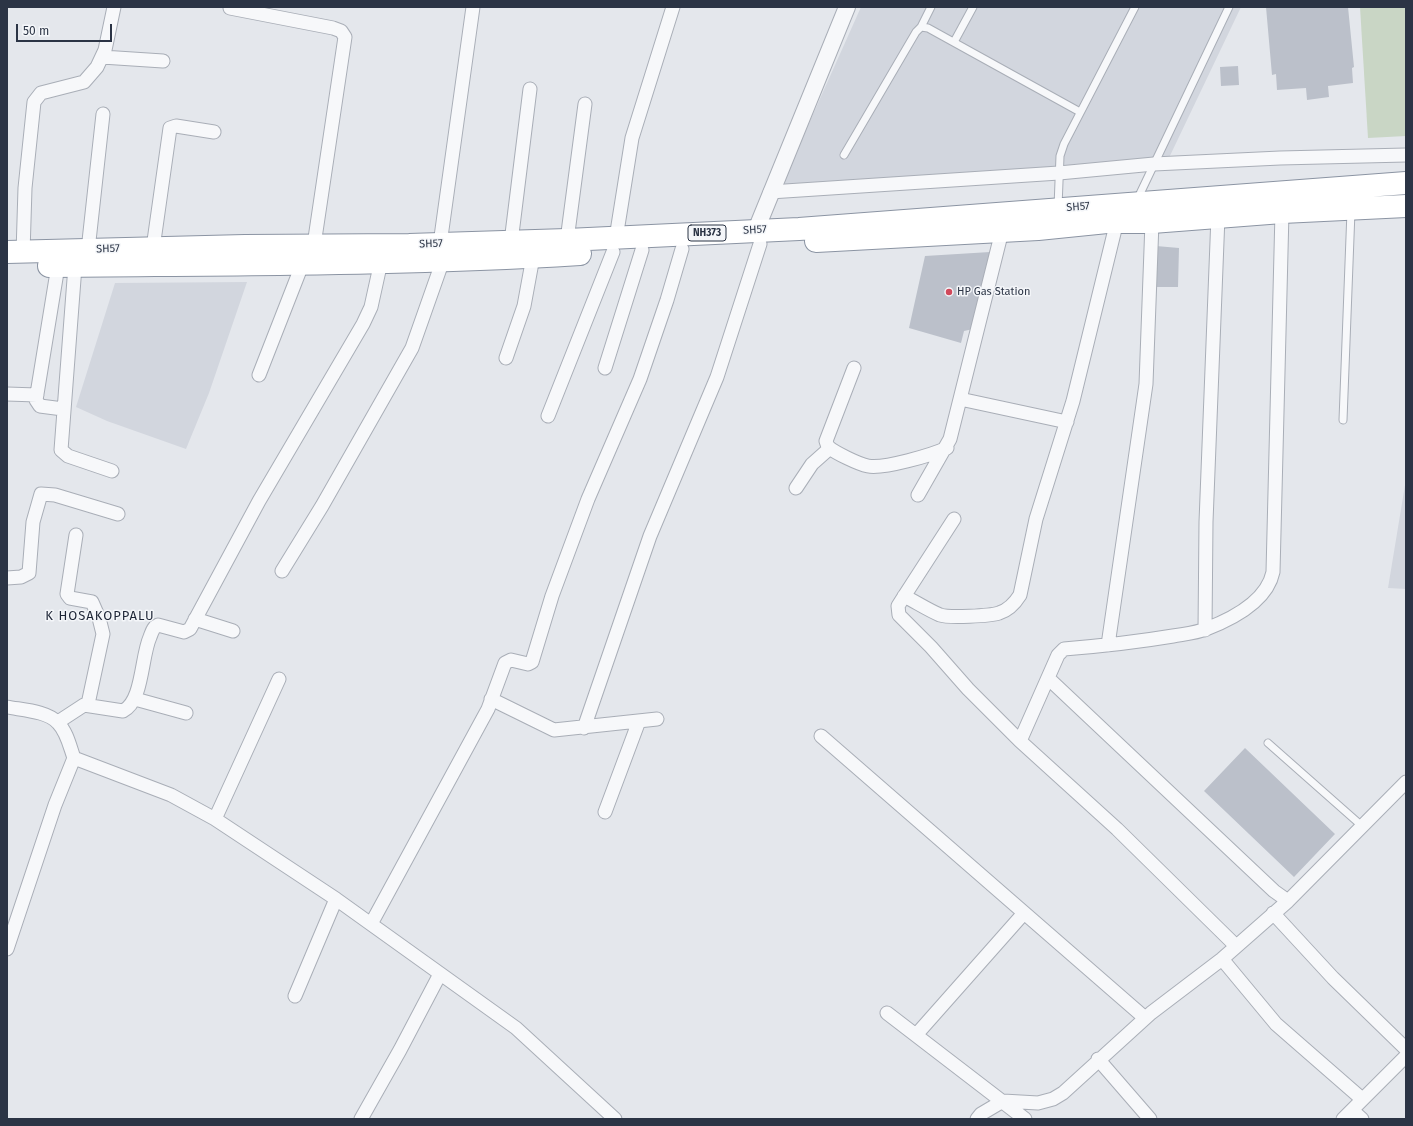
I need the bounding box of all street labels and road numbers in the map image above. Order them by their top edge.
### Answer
street label: SH57 [1066,200,1090,214]
street label: SH57 [743,223,767,237]
road number: NH373 [688,225,726,241]
street label: SH57 [419,237,443,251]
street label: SH57 [96,242,120,256]

